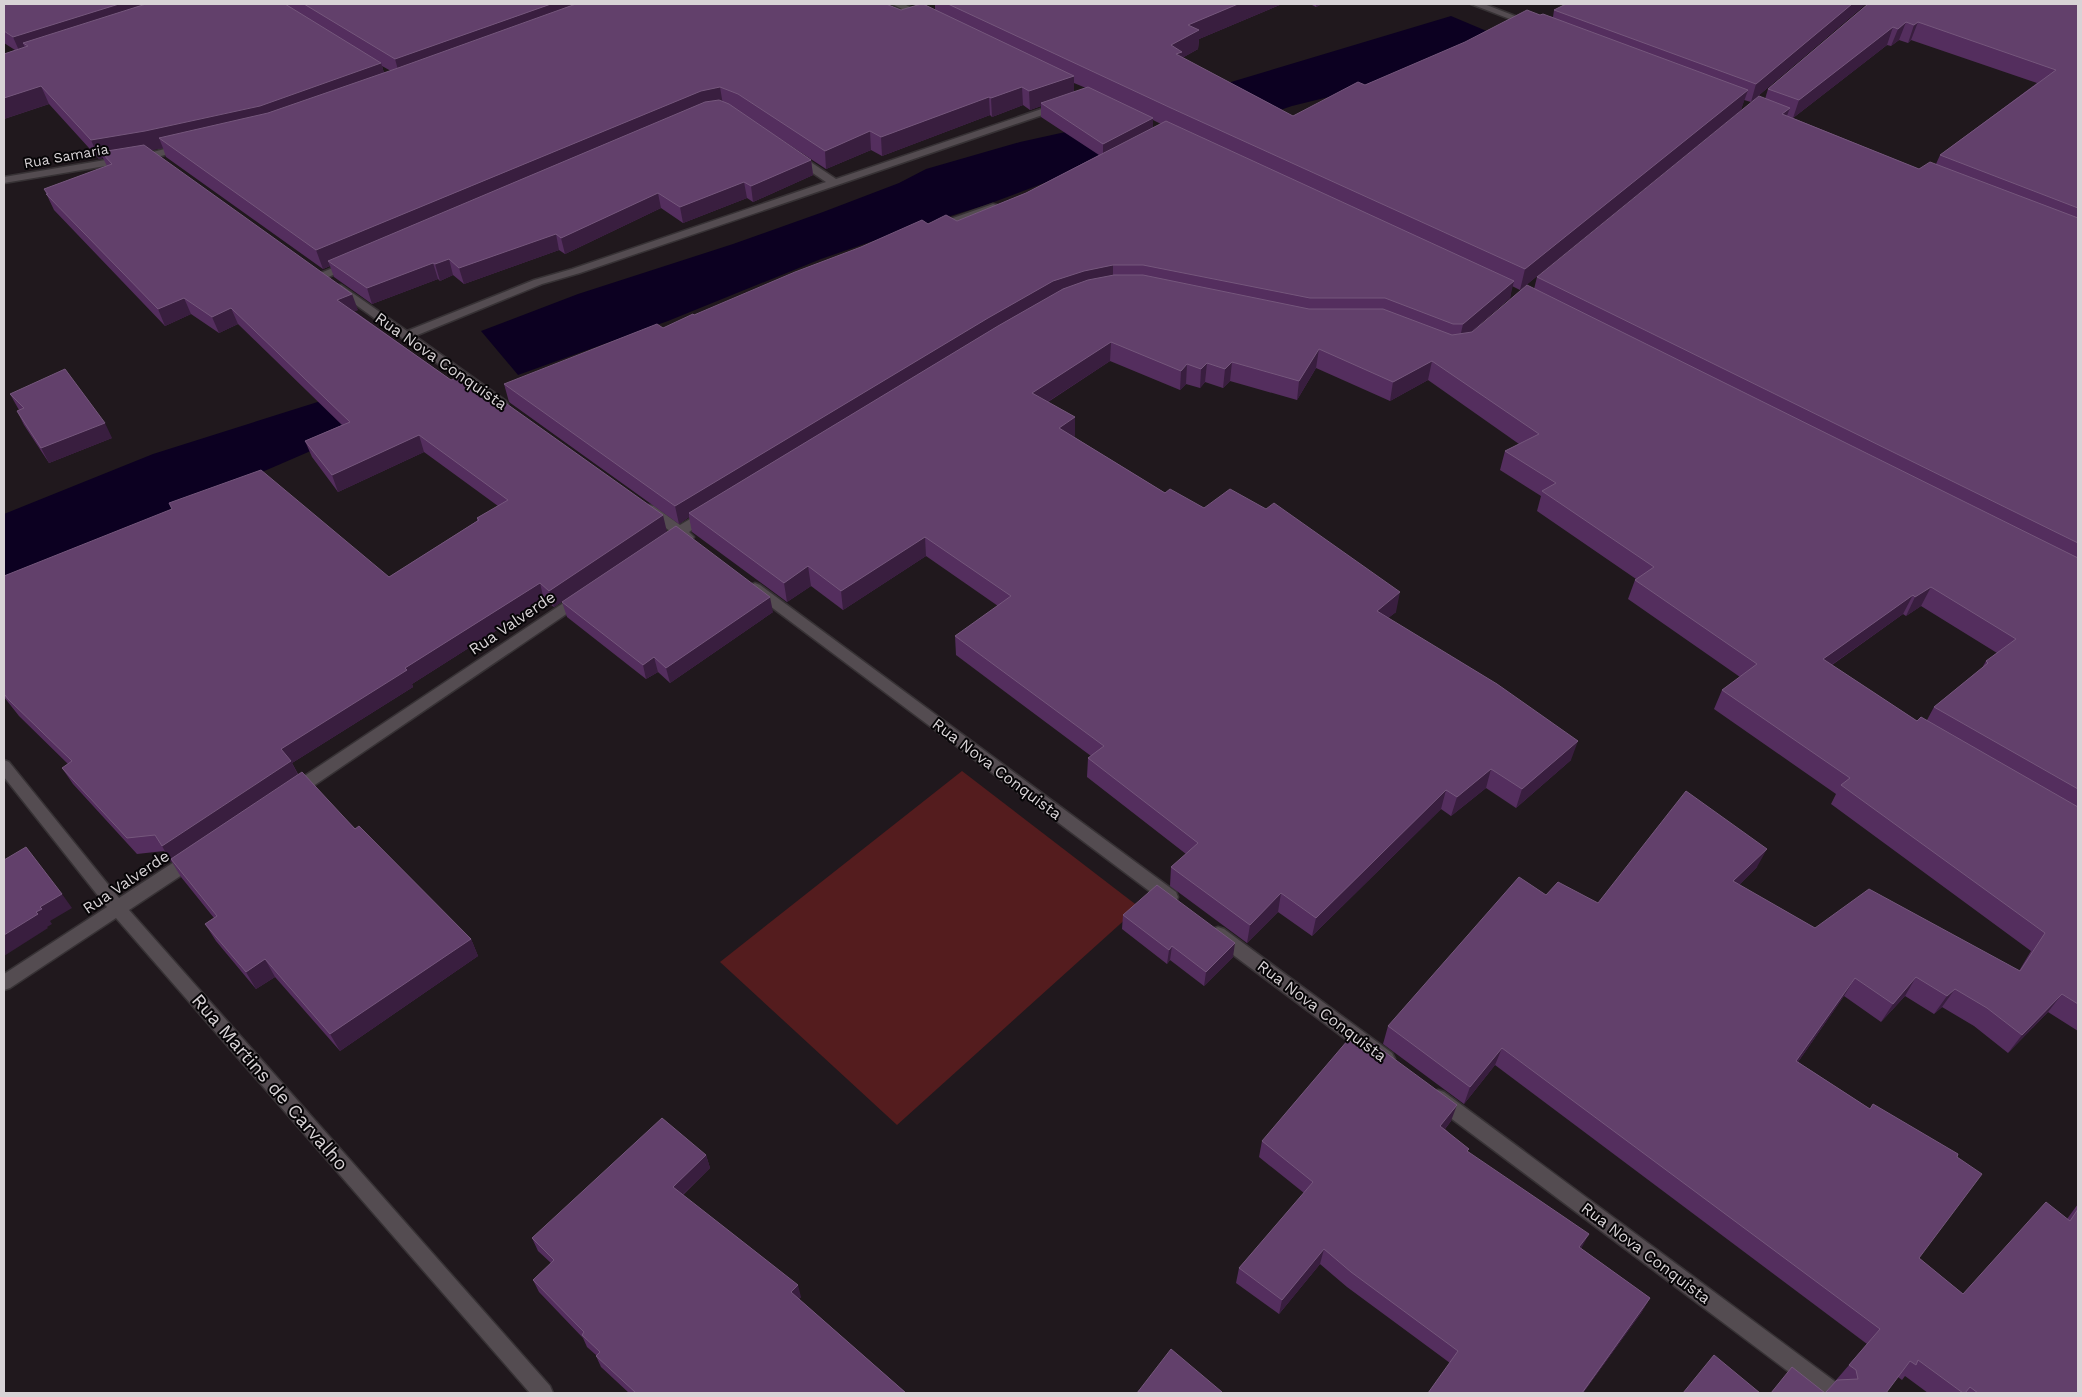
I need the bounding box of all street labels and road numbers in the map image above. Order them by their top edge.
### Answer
street label: Rua Samaria [22,141,110,171]
street label: Rua Nova Conquista [371,308,511,414]
street label: Rua Valverde [465,587,559,659]
street label: Rua Nova Conquista [929,714,1065,824]
street label: Rua Valverde [79,846,173,918]
street label: Rua Nova Conquista [1254,956,1390,1066]
street label: Rua Martins de Carvalho [187,989,353,1175]
street label: Rua Nova Conquista [1578,1198,1714,1308]

